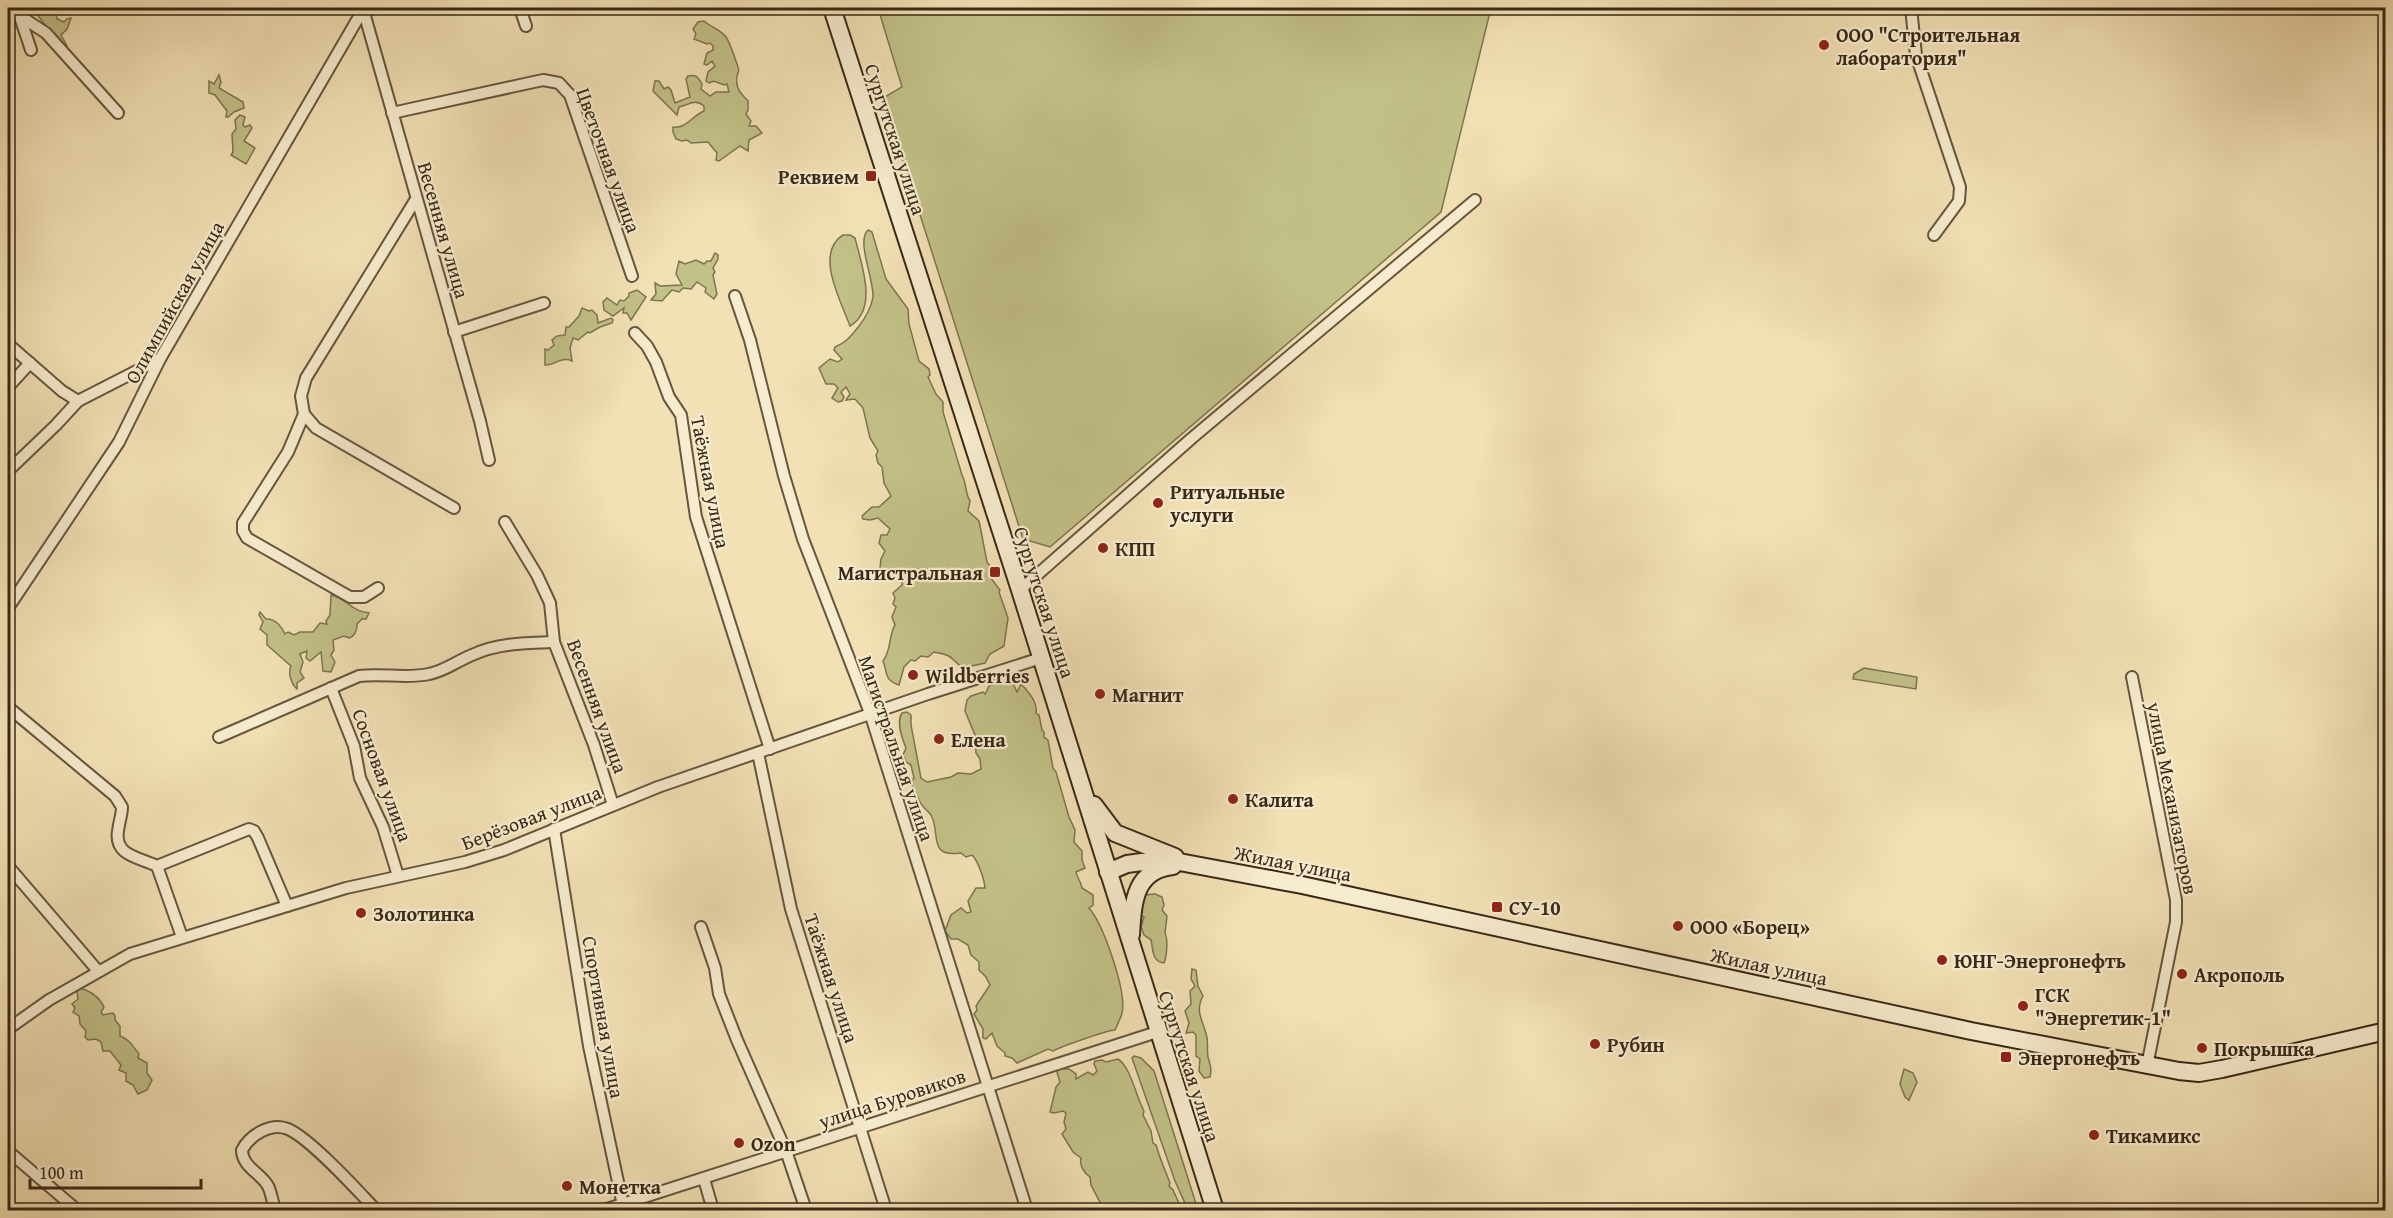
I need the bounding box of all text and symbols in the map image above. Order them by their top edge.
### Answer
place label: ООО "Строительная лаборатория" [1836,20,2020,72]
marker: ООО "Строительная лаборатория" [1817,38,1831,52]
street label: Сургутская улица [858,60,934,219]
street label: Цветочная улица [569,84,649,237]
street label: Весенняя улица [411,158,477,302]
place label: Реквием [778,162,859,191]
marker: Реквием [864,169,878,183]
street label: Олимпийская улица [117,215,231,389]
street label: Таёжная улица [684,413,738,551]
place label: Ритуальные услуги [1169,477,1285,529]
marker: Ритуальные услуги [1151,496,1165,510]
street label: Сургутская улица [1007,523,1083,682]
place label: КПП [1115,534,1155,563]
marker: КПП [1096,541,1110,555]
place label: Магистральная [838,558,983,587]
marker: Магистральная [988,565,1002,579]
street label: Весенняя улица [560,635,636,778]
street label: Магистральная улица [852,651,943,845]
place label: Wildberries [925,661,1030,690]
marker: Wildberries [906,668,920,682]
place label: Магнит [1112,680,1184,709]
marker: Магнит [1093,687,1107,701]
street label: улица Механизаторов [2140,698,2206,897]
street label: Сосновая улица [346,704,421,846]
place label: Елена [951,725,1007,754]
marker: Елена [932,732,946,746]
street label: Берёзовая улица [457,777,606,857]
place label: Калита [1245,785,1315,814]
marker: Калита [1226,792,1240,806]
street label: Жилая улица [1231,837,1354,889]
place label: СУ-10 [1509,893,1561,922]
place label: Золотинка [373,899,475,928]
marker: СУ-10 [1490,900,1504,914]
marker: Золотинка [354,906,368,920]
street label: Таёжная улица [797,910,867,1047]
place label: ООО «Борец» [1690,912,1810,941]
marker: ООО «Борец» [1671,919,1685,933]
street label: Спортивная улица [575,934,633,1101]
street label: Жилая улица [1707,939,1831,993]
place label: ЮНГ-Энергонефть [1954,946,2126,975]
marker: ЮНГ-Энергонефть [1935,953,1949,967]
place label: Акрополь [2194,960,2285,989]
marker: Акрополь [2175,967,2189,981]
place label: ГСК "Энергетик-1" [2035,980,2171,1032]
street label: Сургутская улица [1152,987,1228,1146]
marker: ГСК "Энергетик-1" [2016,999,2030,1013]
place label: Рубин [1607,1030,1665,1059]
place label: Покрышка [2214,1034,2315,1063]
marker: Рубин [1588,1037,1602,1051]
marker: Покрышка [2195,1041,2209,1055]
place label: Энергонефть [2018,1043,2140,1072]
marker: Энергонефть [1999,1050,2013,1064]
street label: улица Буровиков [814,1061,969,1136]
place label: Тикамикс [2106,1121,2200,1150]
marker: Тикамикс [2087,1128,2101,1142]
place label: Ozon [751,1129,796,1158]
marker: Ozon [732,1136,746,1150]
scale bar [30,1152,201,1190]
text: 100 m [39,1159,84,1186]
place label: Монетка [579,1172,662,1201]
marker: Монетка [560,1179,574,1193]

